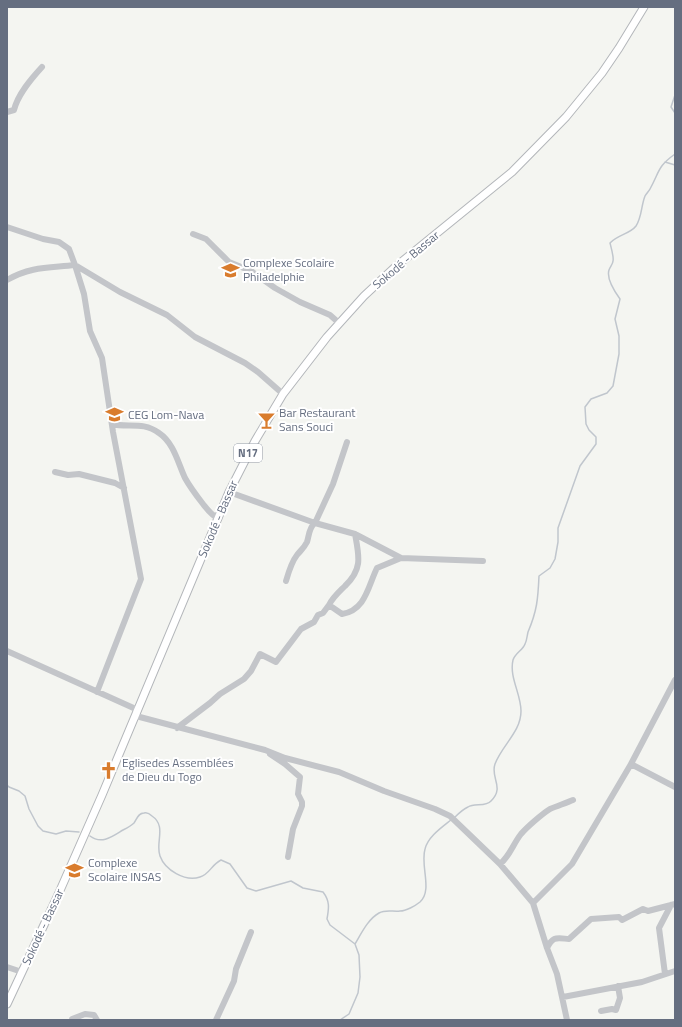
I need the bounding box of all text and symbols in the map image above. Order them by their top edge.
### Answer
street label: Sokodé - Bassar [368,226,443,293]
place label: Complexe Scolaire Philadelphie [243,253,334,286]
school or university icon: Complexe Scolaire Philadelphie [220,260,240,280]
place label: Bar Restaurant Sans Souci [279,403,356,436]
school or university icon: CEG Lom-Nava [105,405,125,425]
place label: CEG Lom-Nava [128,405,204,424]
bar icon: Bar Restaurant Sans Souci [256,410,276,430]
road number: N17 [234,444,262,462]
street label: Sokodé - Bassar [193,477,242,560]
place label: Eglisedes Assemblées de Dieu du Togo [122,753,234,786]
church icon: Eglisedes Assemblées de Dieu du Togo [99,760,119,780]
place label: Complexe Scolaire INSAS [88,853,161,886]
school or university icon: Complexe Scolaire INSAS [65,860,85,880]
street label: Sokodé - Bassar [17,885,69,968]

